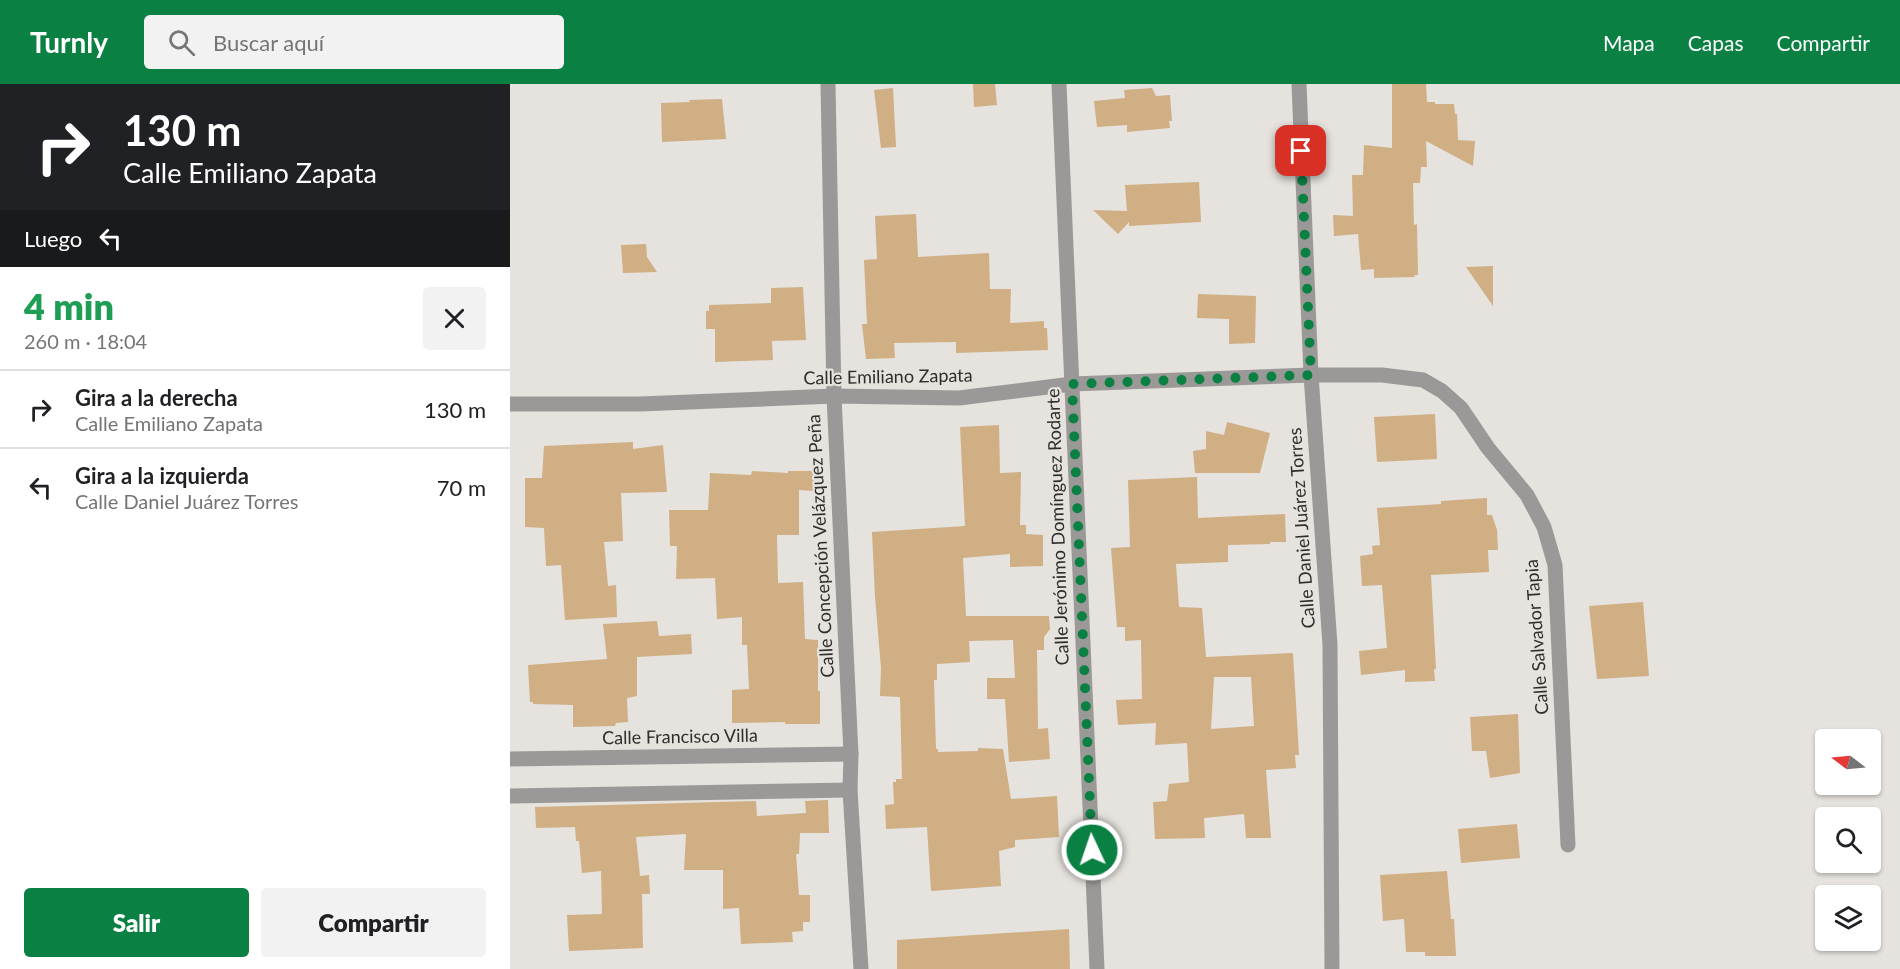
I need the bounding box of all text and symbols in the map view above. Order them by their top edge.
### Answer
search box [144,15,564,69]
text: Turnly [30,25,108,59]
icon: search [165,26,198,59]
text: Buscar aquí [213,29,324,56]
text: Mapa [1603,30,1655,55]
text: Capas [1688,30,1744,55]
text: Compartir [1777,30,1870,55]
text: 130 m [123,105,241,155]
icon: right [24,108,102,186]
pin [1275,125,1326,176]
icon: arrive [1284,134,1317,167]
text: Calle Emiliano Zapata [123,156,377,189]
icon: left [94,222,127,255]
text: Luego [24,225,82,252]
text: 4 min [24,284,114,328]
button: close [423,287,486,350]
text: 260 m · 18:04 [24,329,147,353]
street label: Calle Emiliano Zapata [803,364,973,388]
text: Gira a la derecha [75,384,238,411]
street label: Calle Jerónimo Domínguez Rodarte [1041,388,1073,666]
icon: right [24,393,57,426]
text: 130 m [424,396,486,423]
text: Calle Emiliano Zapata [75,411,263,435]
street label: Calle Concepción Velázquez Peña [802,414,838,678]
street label: Calle Daniel Juárez Torres [1283,427,1319,629]
text: Gira a la izquierda [75,462,249,489]
icon: left [24,471,57,504]
text: 70 m [437,474,486,501]
text: Calle Daniel Juárez Torres [75,489,298,513]
street label: Calle Salvador Tapia [1520,559,1552,716]
street label: Calle Francisco Villa [602,724,758,748]
north arrow [1815,729,1881,795]
map controls [1815,729,1881,951]
button: search [1815,807,1881,873]
position arrow [1060,818,1124,882]
button: layers [1815,885,1881,951]
button: Salir [24,888,249,957]
button: Compartir [261,888,486,957]

